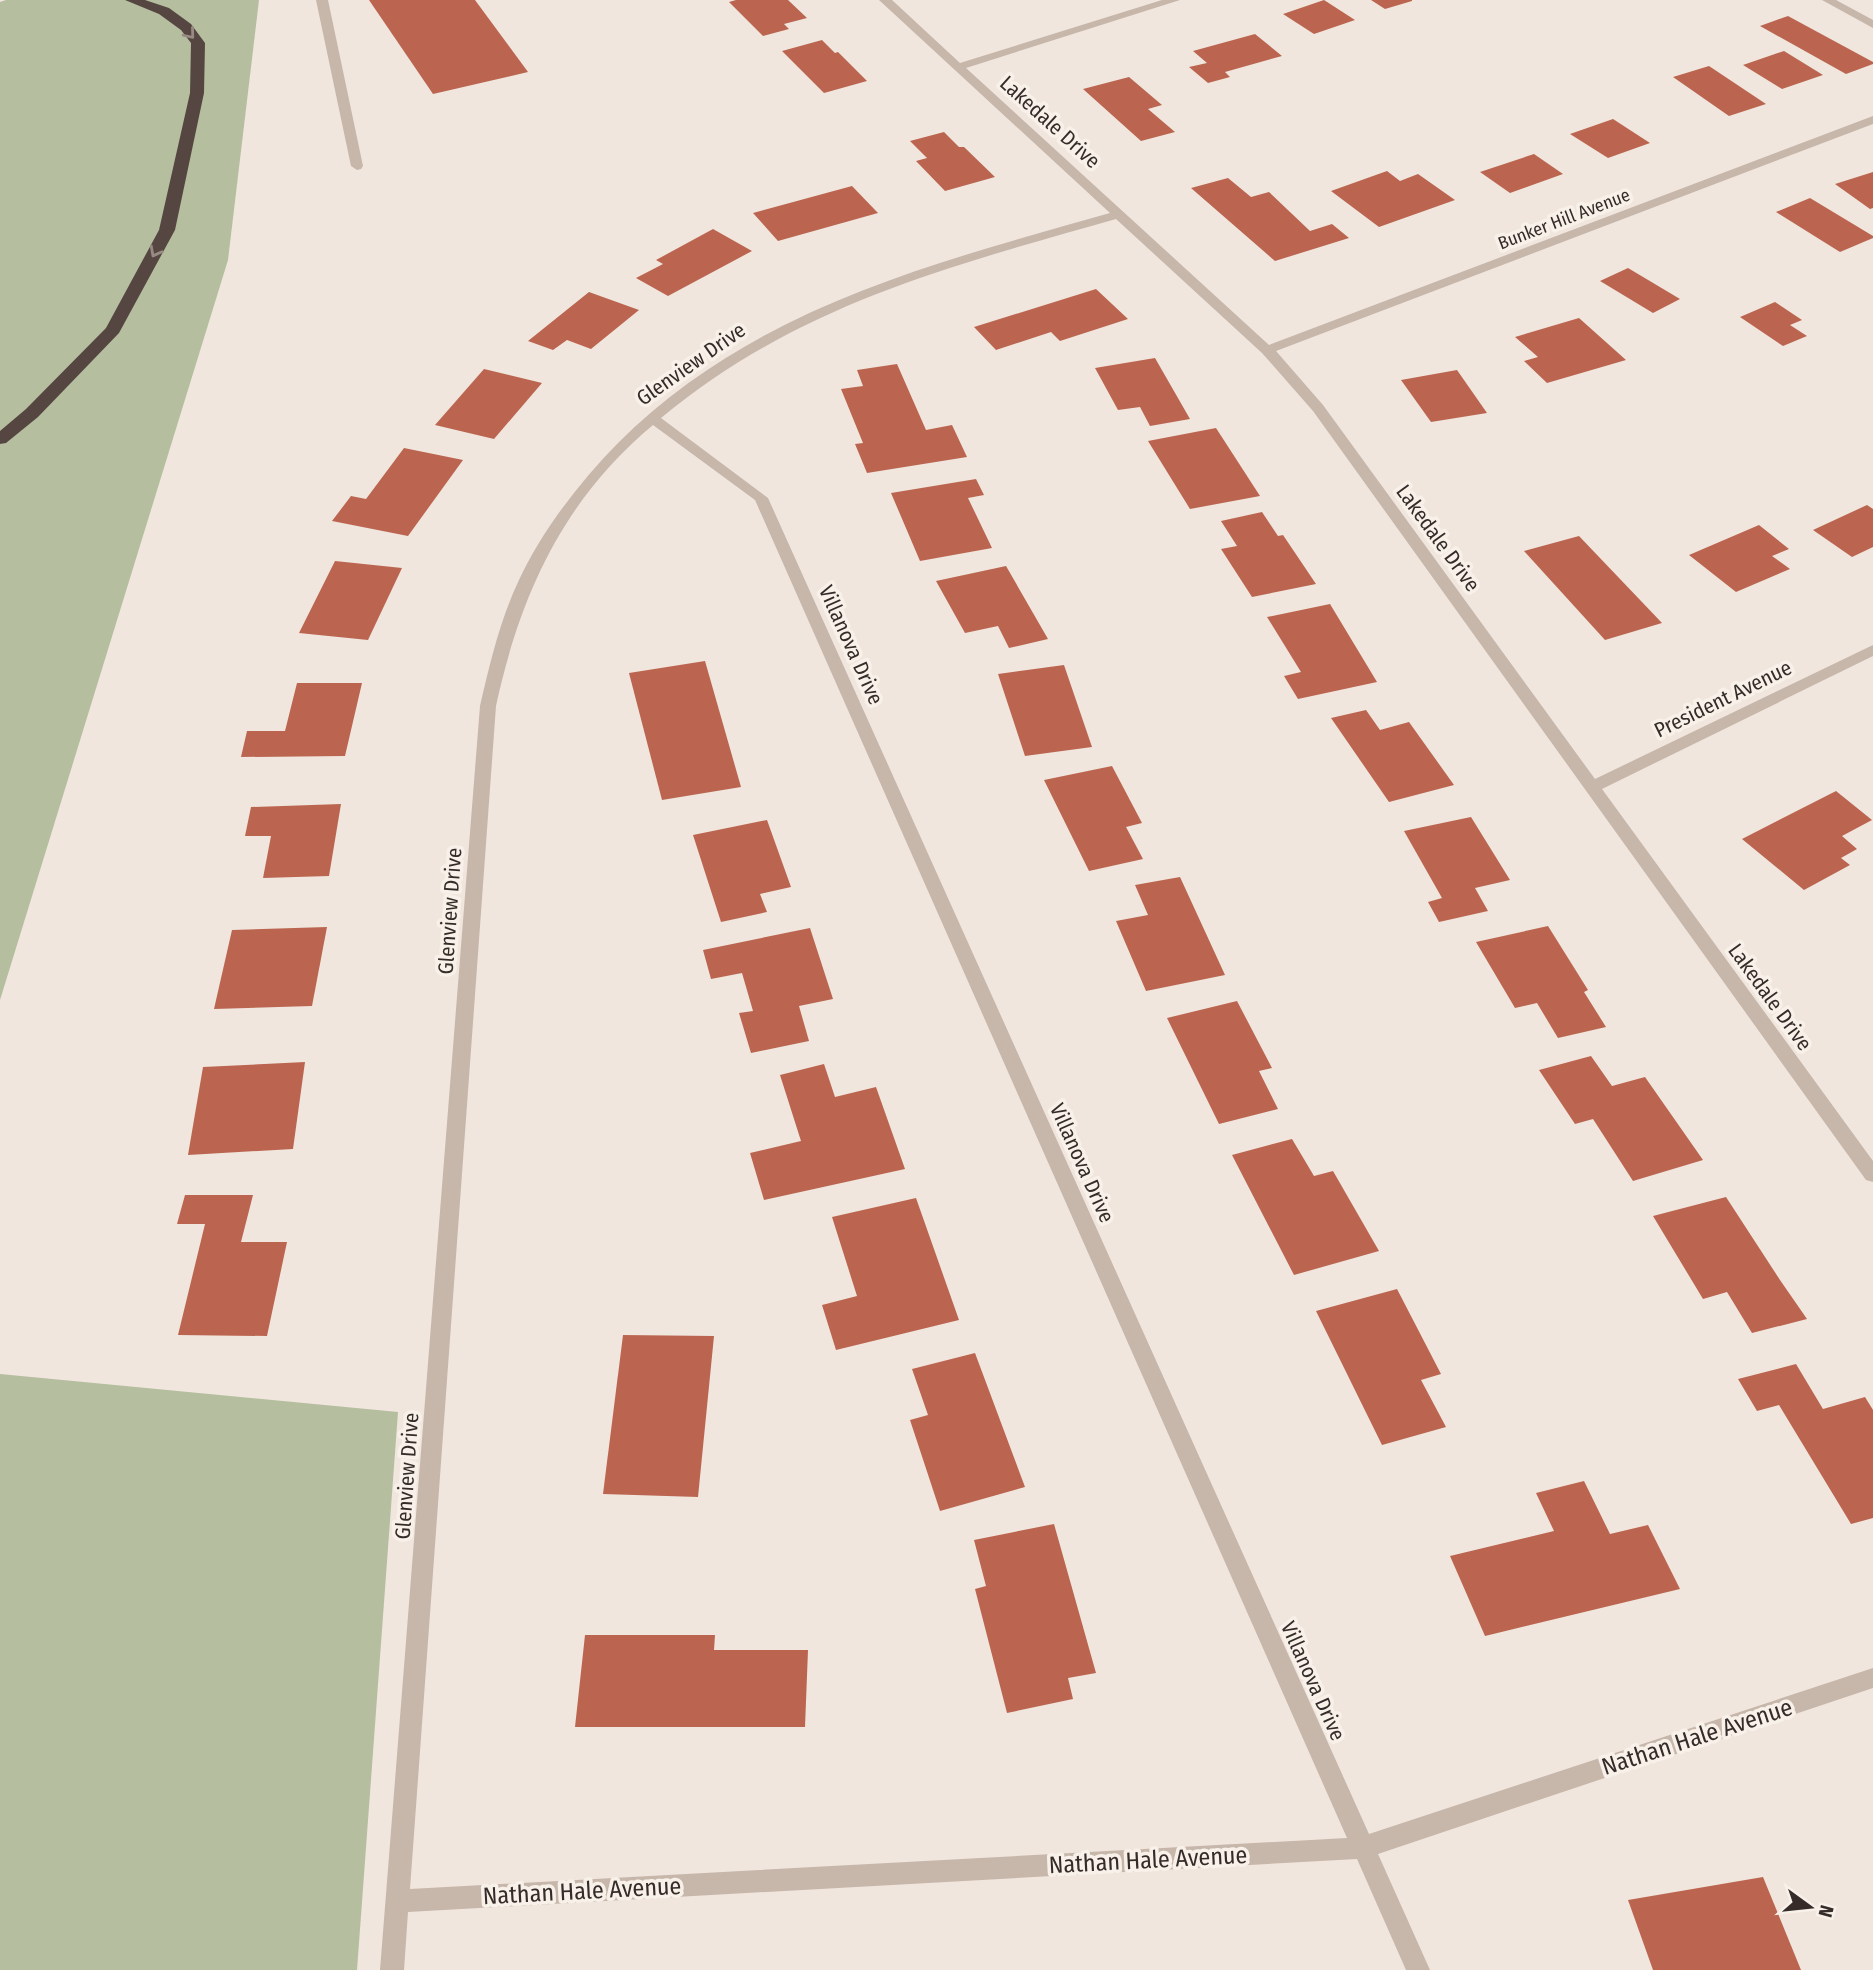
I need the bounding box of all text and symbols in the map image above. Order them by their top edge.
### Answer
one-way arrow [182,25,194,38]
street label: Lakedale Drive [994,70,1106,174]
street label: Bunker Hill Avenue [1495,184,1633,254]
one-way arrow [150,245,163,257]
street label: Glenview Drive [632,317,750,411]
street label: Lakedale Drive [1390,479,1486,597]
street label: Villanova Drive [813,581,889,709]
street label: President Avenue [1650,655,1796,743]
street label: Glenview Drive [433,847,467,975]
street label: Lakedale Drive [1722,938,1818,1056]
street label: Villanova Drive [1044,1099,1120,1227]
street label: Glenview Drive [390,1412,424,1540]
street label: Villanova Drive [1275,1617,1351,1745]
street label: Nathan Hale Avenue [1598,1693,1796,1781]
street label: Nathan Hale Avenue [1048,1841,1248,1879]
street label: Nathan Hale Avenue [482,1872,682,1910]
north arrow [1775,1872,1845,1942]
text: N [1813,1903,1839,1920]

